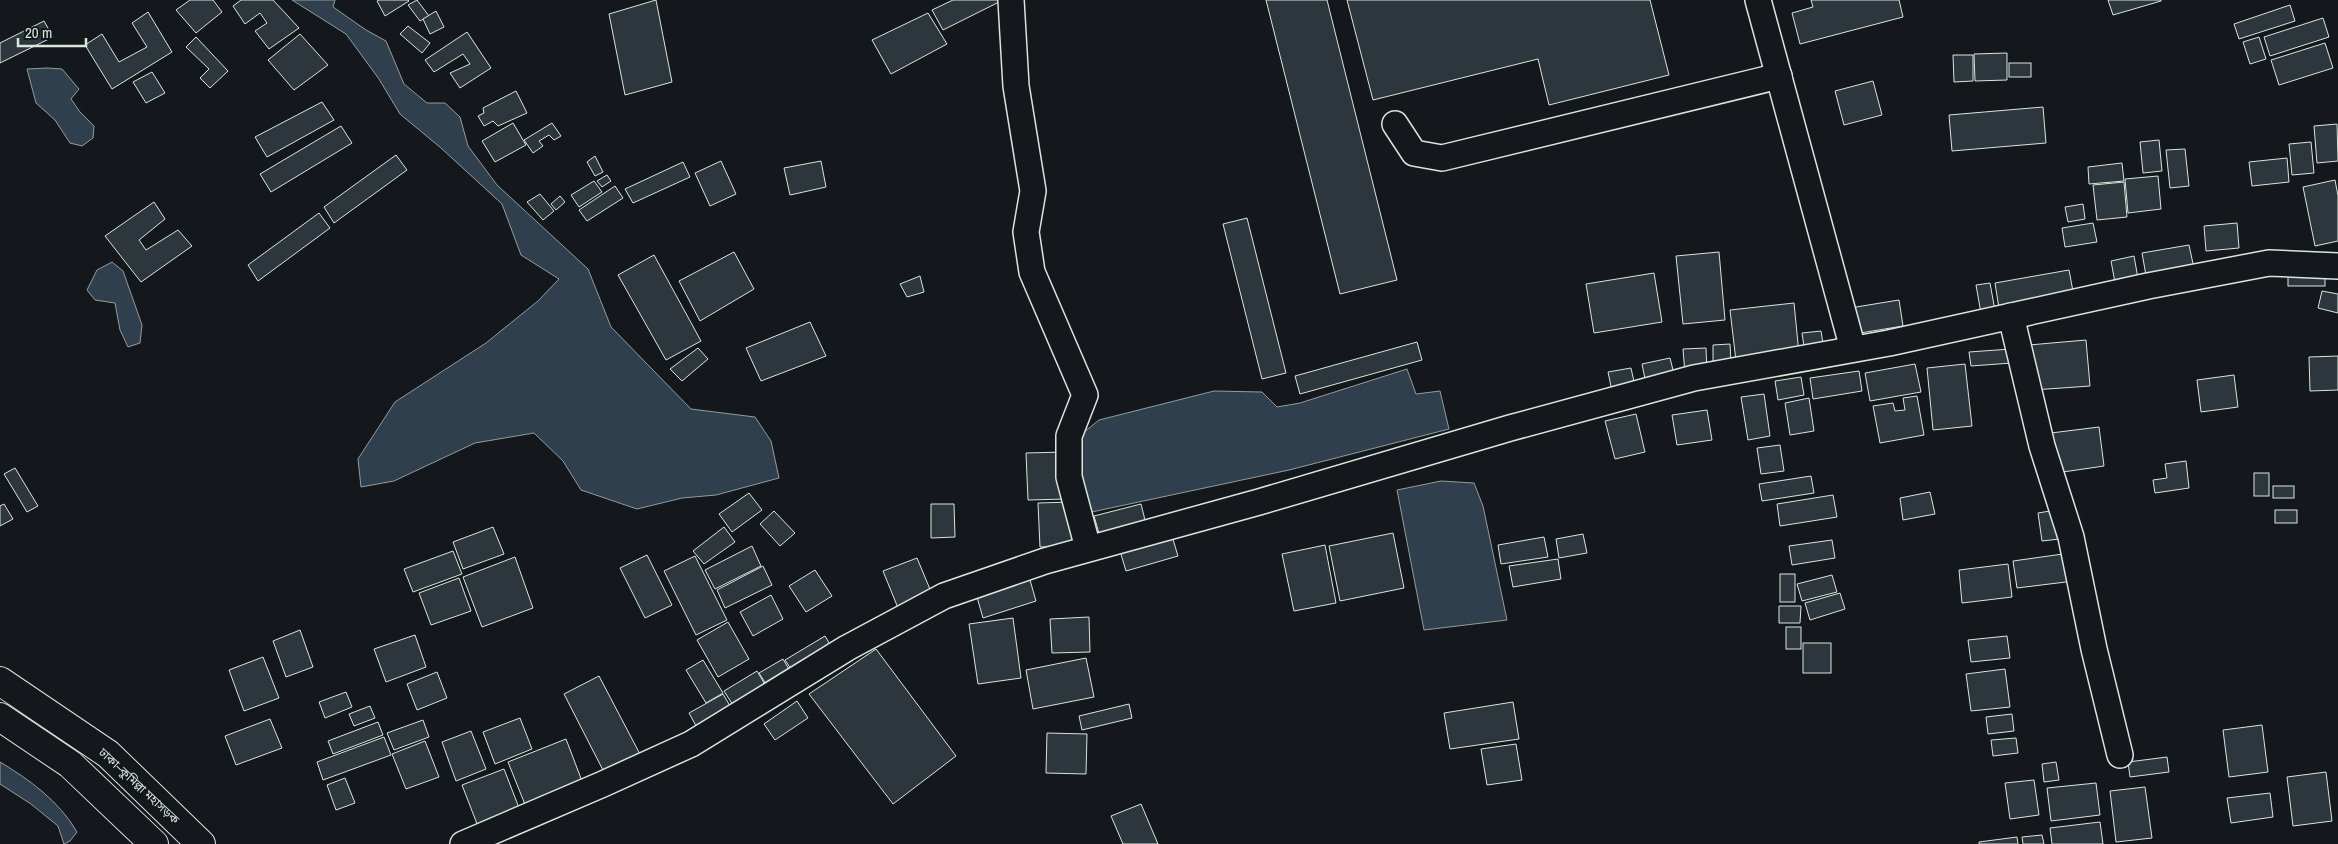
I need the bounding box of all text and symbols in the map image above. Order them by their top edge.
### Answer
scale bar [18,15,85,47]
text: 20 m [25,22,52,43]
street label: ঢাকা–কুমিল্লা মহাসড়ক [94,744,183,828]

